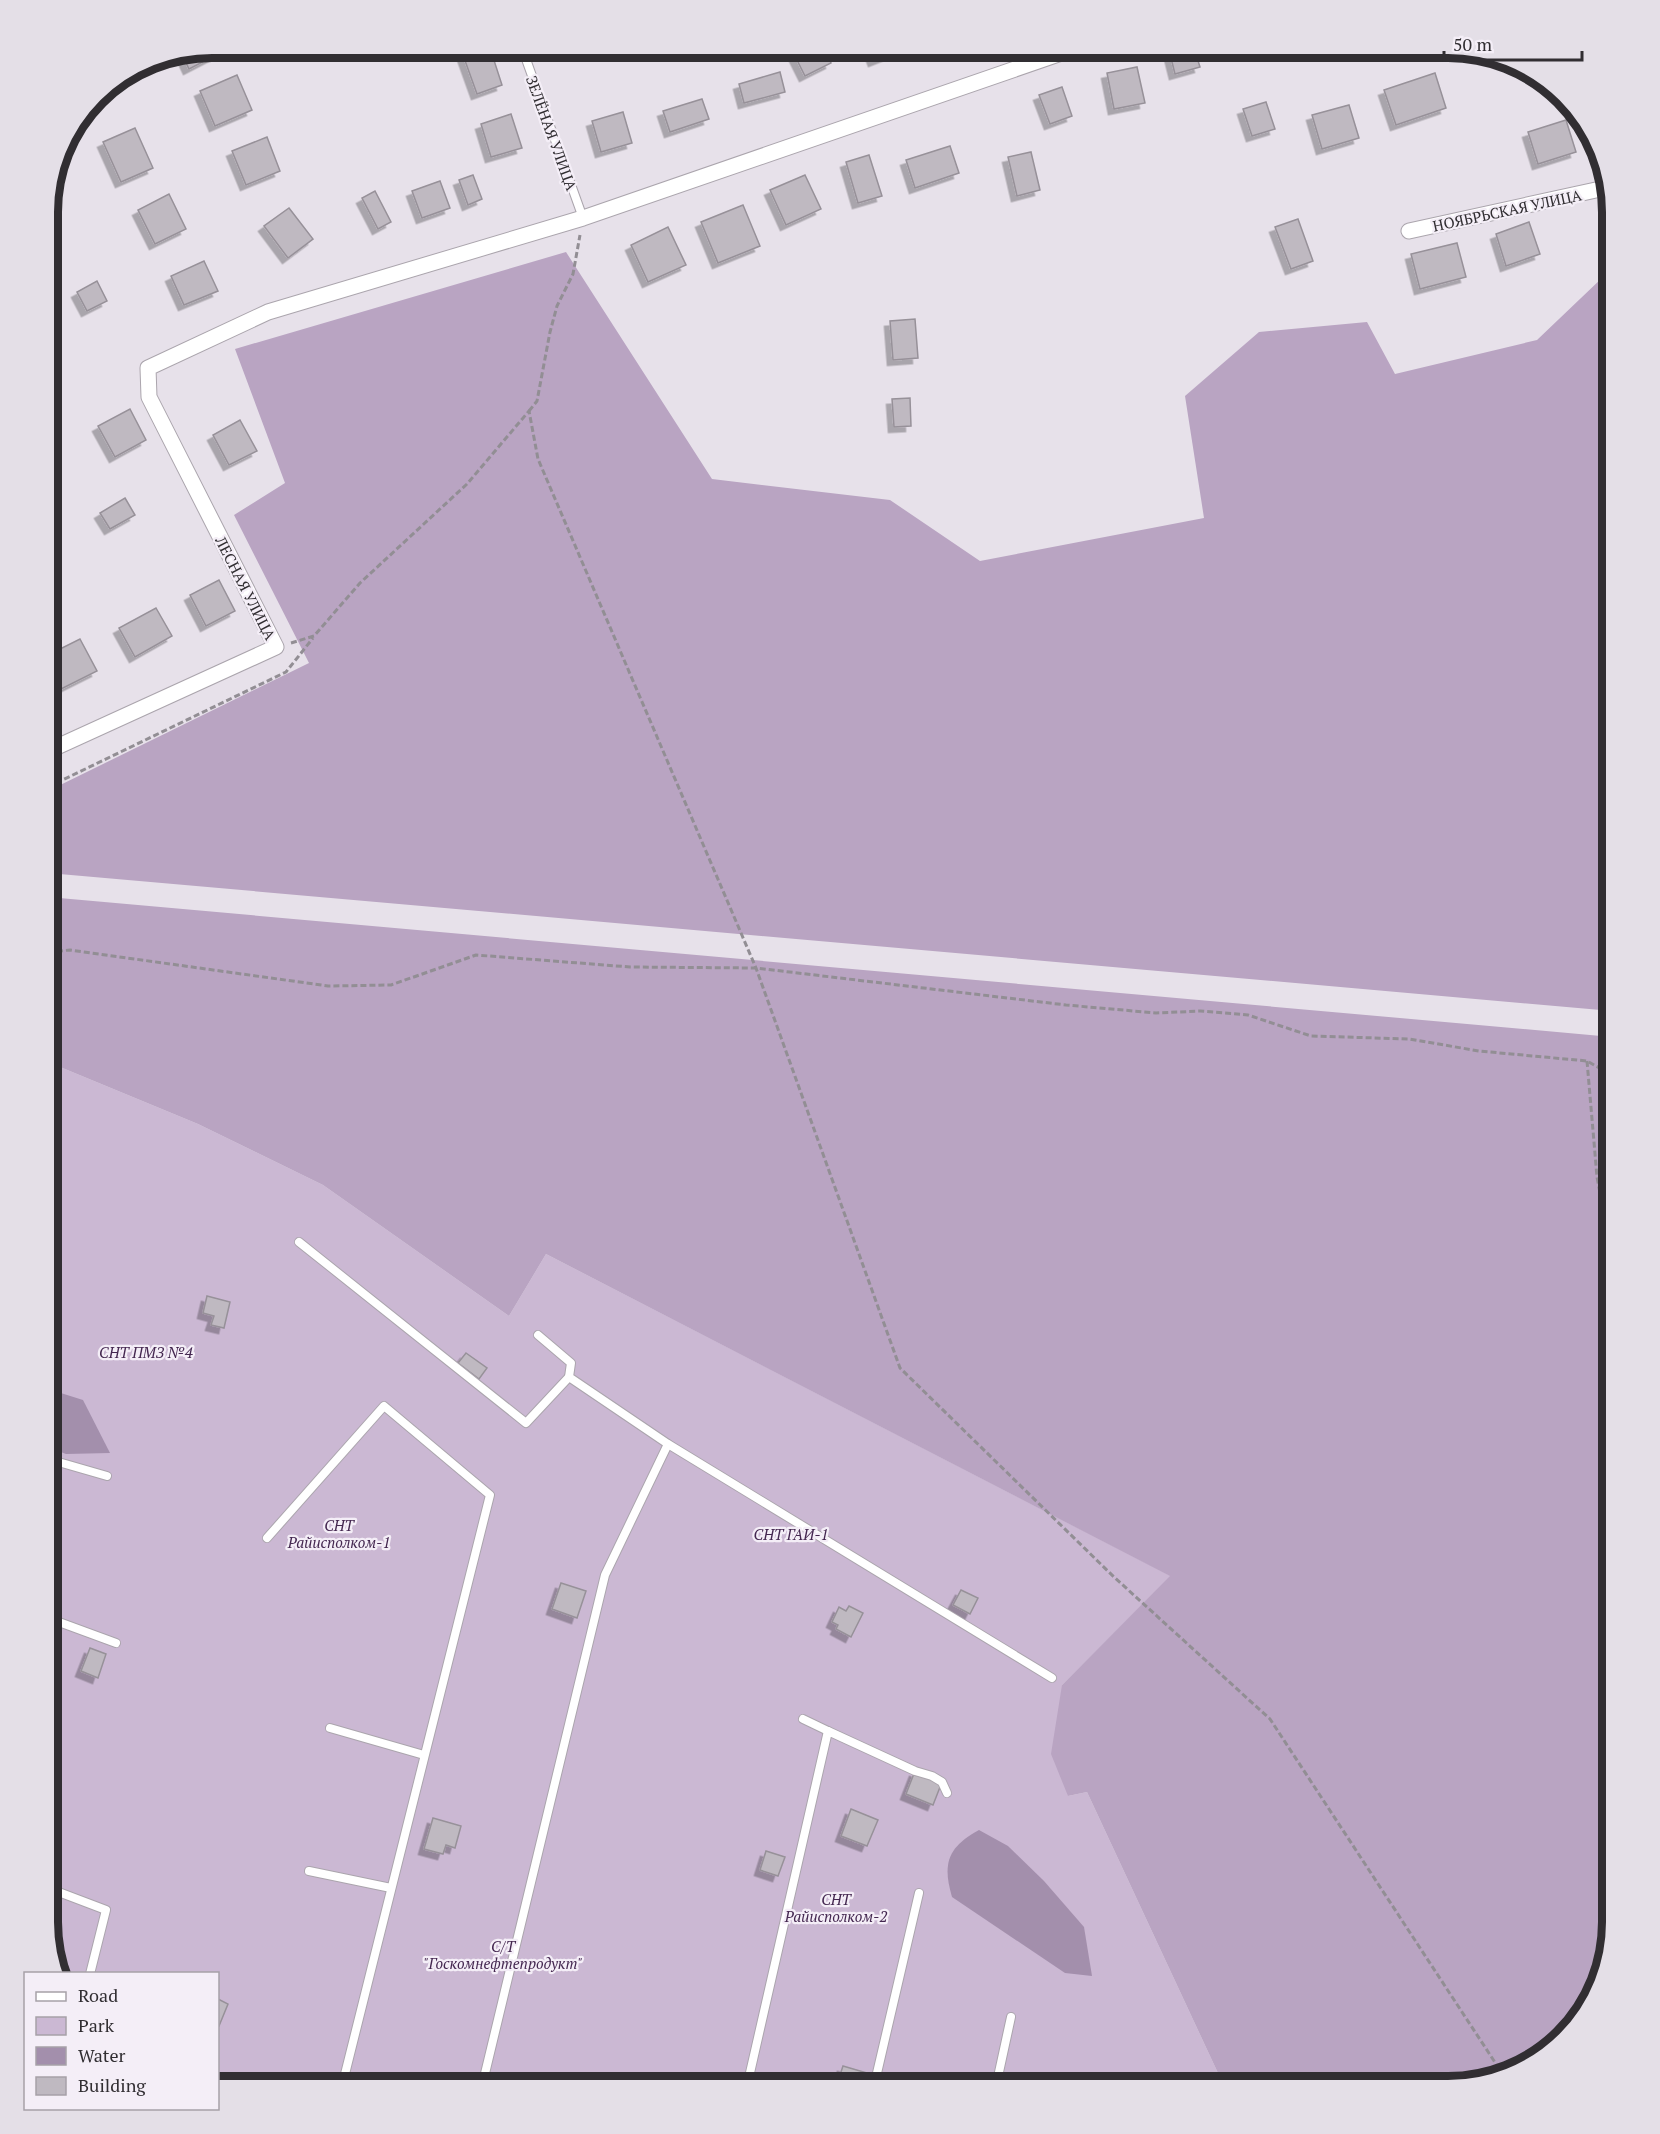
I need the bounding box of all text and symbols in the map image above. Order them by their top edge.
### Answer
scale bar [1444,24,1582,62]
text: 50 m [1453,32,1493,56]
street label: ЗЕЛЁНАЯ УЛИЦА [522,73,582,194]
street label: НОЯБРЬСКАЯ УЛИЦА [1431,184,1584,236]
street label: ЛЕСНАЯ УЛИЦА [211,532,281,644]
park label: СНТ ПМЗ №4 [99,1342,193,1362]
park label: СНТ Райисполком-1 [287,1515,390,1552]
park label: СНТ ГАИ-1 [754,1524,828,1544]
park label: СНТ Райисполком-2 [784,1889,887,1926]
park label: С/Т "Госкомнефтепродукт" [423,1936,583,1973]
legend [24,1972,219,2110]
text: Road [78,1983,118,2007]
text: Park [78,2013,115,2037]
text: Water [78,2043,125,2067]
text: Building [78,2073,146,2097]

